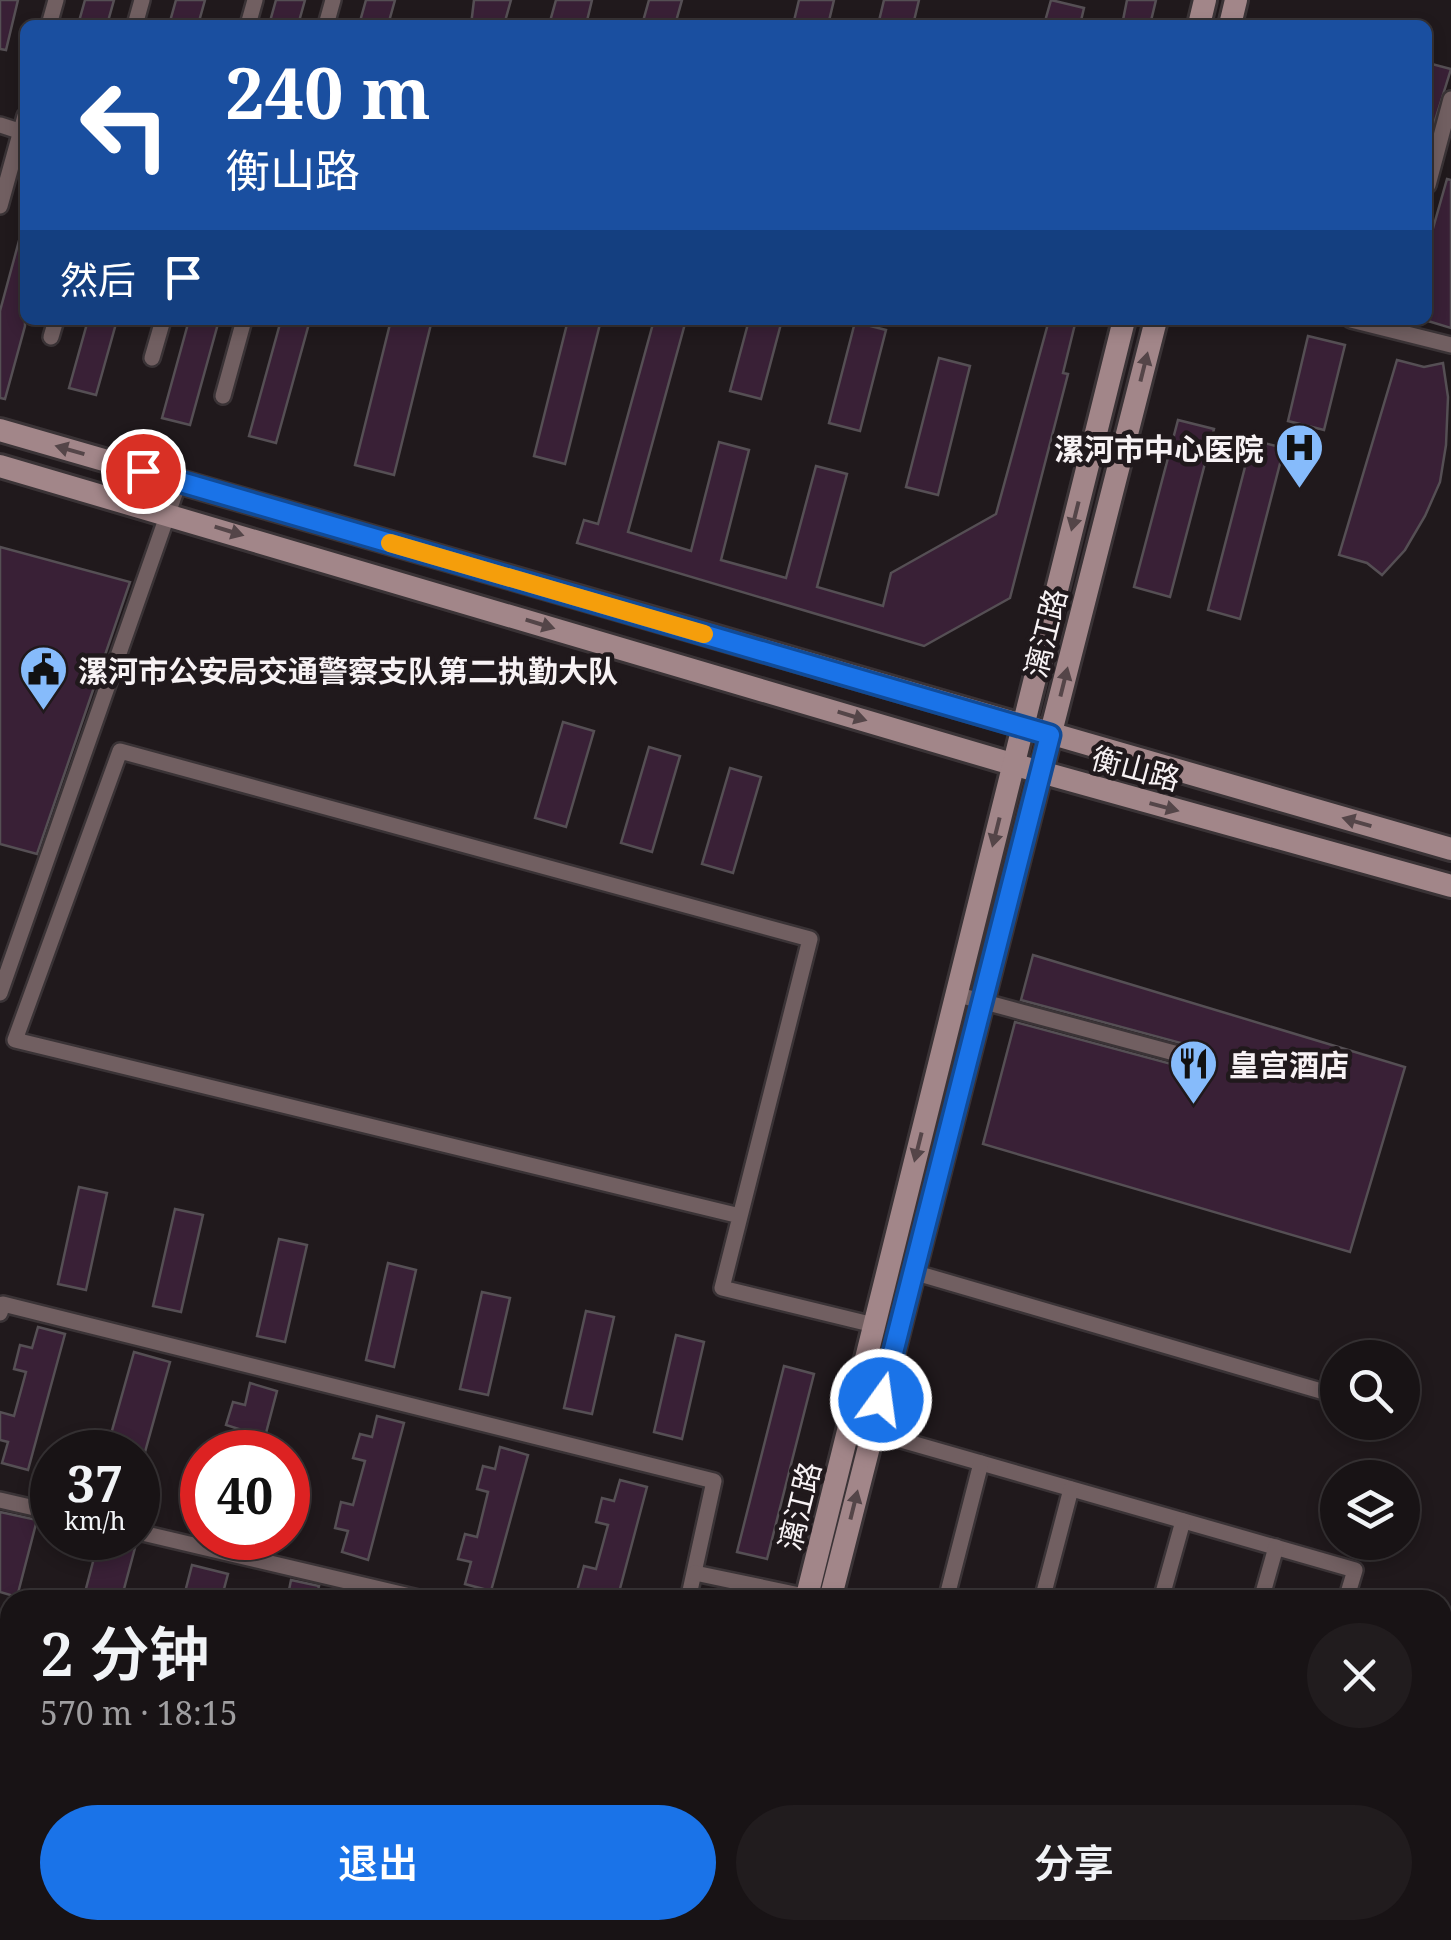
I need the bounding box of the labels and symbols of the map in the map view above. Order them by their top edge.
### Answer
one-way arrow [1137,351,1152,382]
hospital icon: 漯河市中心医院 [1273,422,1325,490]
place label: 漯河市中心医院 [1054,428,1264,469]
pin [101,429,186,514]
one-way arrow [54,442,85,457]
one-way arrow [1067,501,1082,532]
one-way arrow [214,524,244,539]
street label: 漓江路 [1014,584,1076,682]
one-way arrow [525,617,556,632]
public building icon: 漯河市公安局交通警察支队第二执勤大队 [17,644,69,712]
place label: 漯河市公安局交通警察支队第二执勤大队 [78,650,618,691]
one-way arrow [1057,666,1072,697]
one-way arrow [837,709,867,724]
street label: 衡山路 [1087,737,1185,799]
one-way arrow [1149,799,1180,815]
one-way arrow [1341,814,1372,830]
one-way arrow [987,816,1003,847]
restaurant icon: 皇宫酒店 [1168,1038,1220,1106]
place label: 皇宫酒店 [1229,1044,1349,1085]
one-way arrow [909,1132,925,1163]
position arrow [829,1348,933,1452]
speed limit sign: 40 [180,1430,310,1560]
street label: 漓江路 [768,1457,830,1555]
one-way arrow [847,1490,862,1521]

